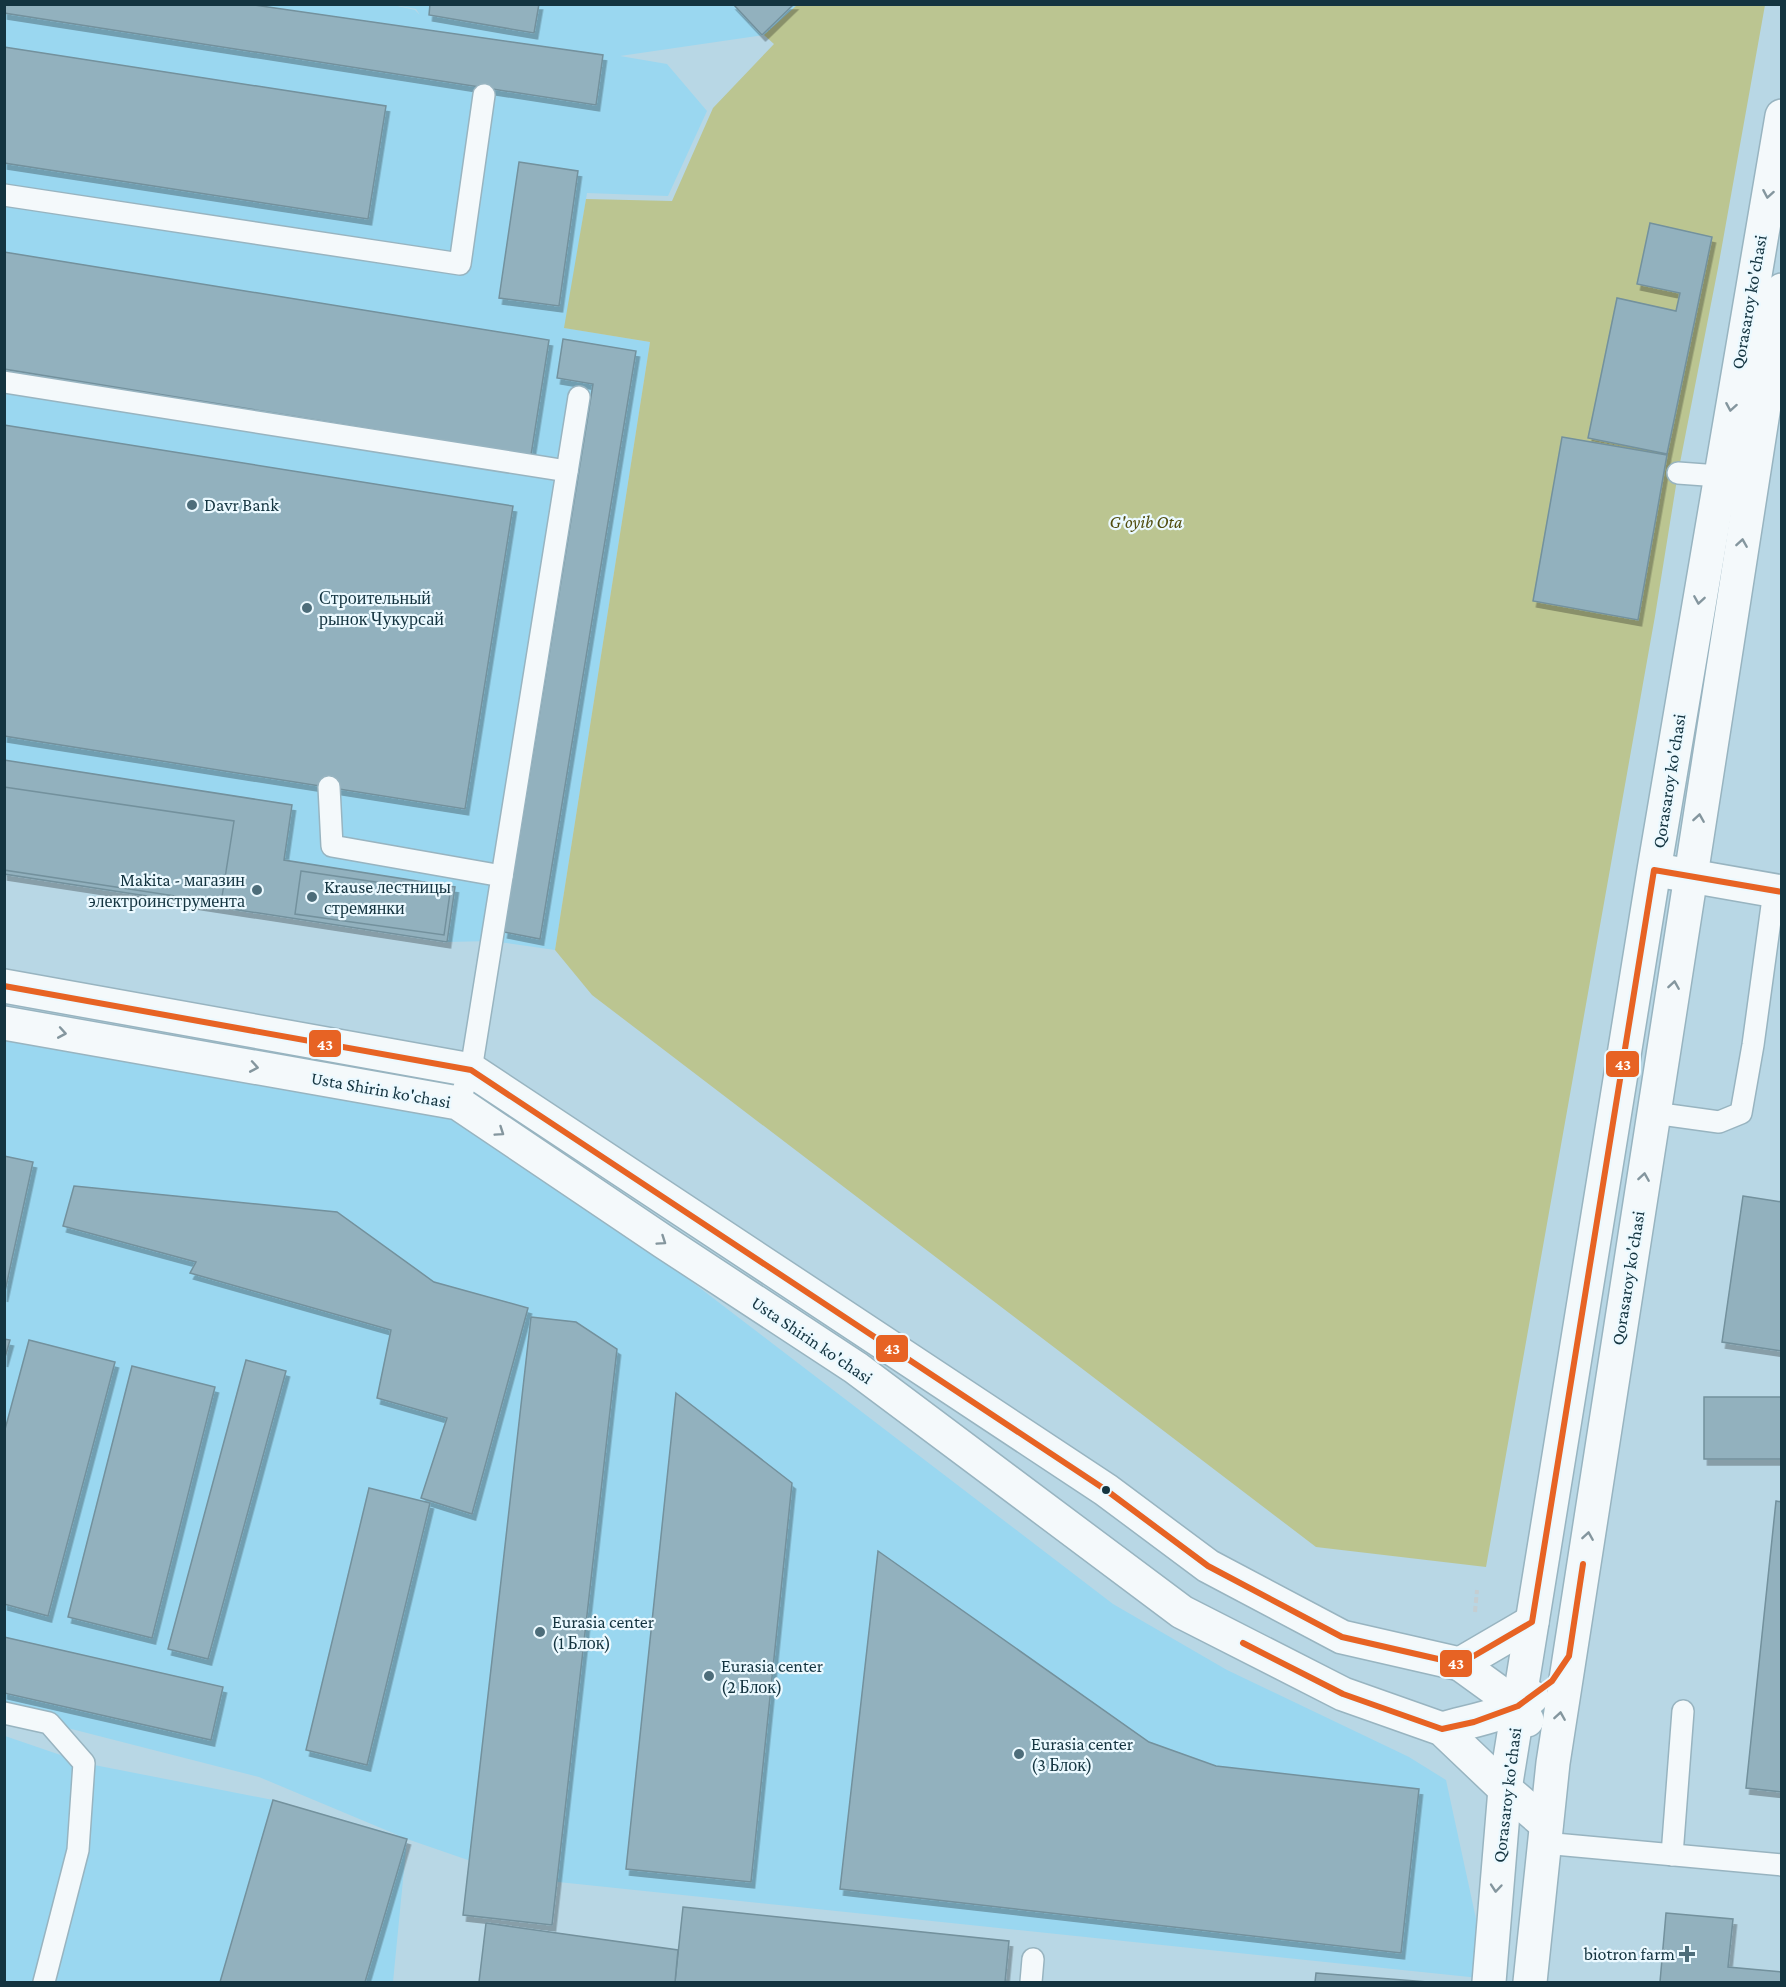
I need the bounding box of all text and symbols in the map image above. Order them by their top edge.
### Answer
one-way arrow [1762,189,1775,199]
street label: Qorasaroy ko'chasi [1727,233,1771,371]
one-way arrow [1725,402,1738,412]
place label: Davr Bank [204,495,279,515]
marker: Davr Bank [185,498,199,512]
park label: G'oyib Ota [1110,512,1183,532]
one-way arrow [1735,538,1748,548]
place label: Строительный рынок Чукурсай [319,588,444,629]
one-way arrow [1693,595,1705,604]
marker: Строительный рынок Чукурсай [300,601,314,615]
street label: Qorasaroy ko'chasi [1648,712,1690,850]
one-way arrow [1693,814,1705,823]
place label: Makita - магазин электроинструмента [88,870,245,911]
place label: Krause лестницы стремянки [324,877,451,918]
marker: Makita - магазин электроинструмента [250,883,264,897]
marker: Krause лестницы стремянки [305,890,319,904]
one-way arrow [1667,980,1679,989]
one-way arrow [57,1026,67,1039]
line badge: 43 [308,1029,342,1058]
text: 43 [317,1036,333,1053]
line badge: 43 [1605,1050,1640,1078]
text: 43 [1615,1056,1631,1073]
one-way arrow [249,1060,259,1073]
street label: Usta Shirin ko'chasi [310,1068,453,1112]
one-way arrow [494,1124,505,1135]
one-way arrow [1637,1173,1649,1182]
street label: Qorasaroy ko'chasi [1607,1209,1649,1347]
one-way arrow [655,1234,666,1245]
street label: Usta Shirin ko'chasi [748,1292,877,1388]
line badge: 43 [875,1334,909,1363]
text: 43 [884,1340,900,1357]
unlabelled marker [1100,1484,1112,1496]
one-way arrow [1581,1531,1593,1540]
place label: Eurasia center (1 Блок) [552,1612,655,1654]
marker: Eurasia center (1 Блок) [533,1625,547,1639]
line badge: 43 [1439,1649,1473,1678]
text: 43 [1448,1655,1464,1672]
place label: Eurasia center (2 Блок) [721,1656,824,1698]
marker: Eurasia center (2 Блок) [702,1669,716,1683]
one-way arrow [1553,1711,1565,1720]
street label: Qorasaroy ko'chasi [1489,1726,1525,1864]
place label: Eurasia center (3 Блок) [1031,1734,1134,1776]
marker: Eurasia center (3 Блок) [1012,1747,1026,1761]
one-way arrow [1490,1883,1503,1892]
place label: biotron farm [1584,1944,1676,1964]
marker: biotron farm [1680,1947,1694,1961]

